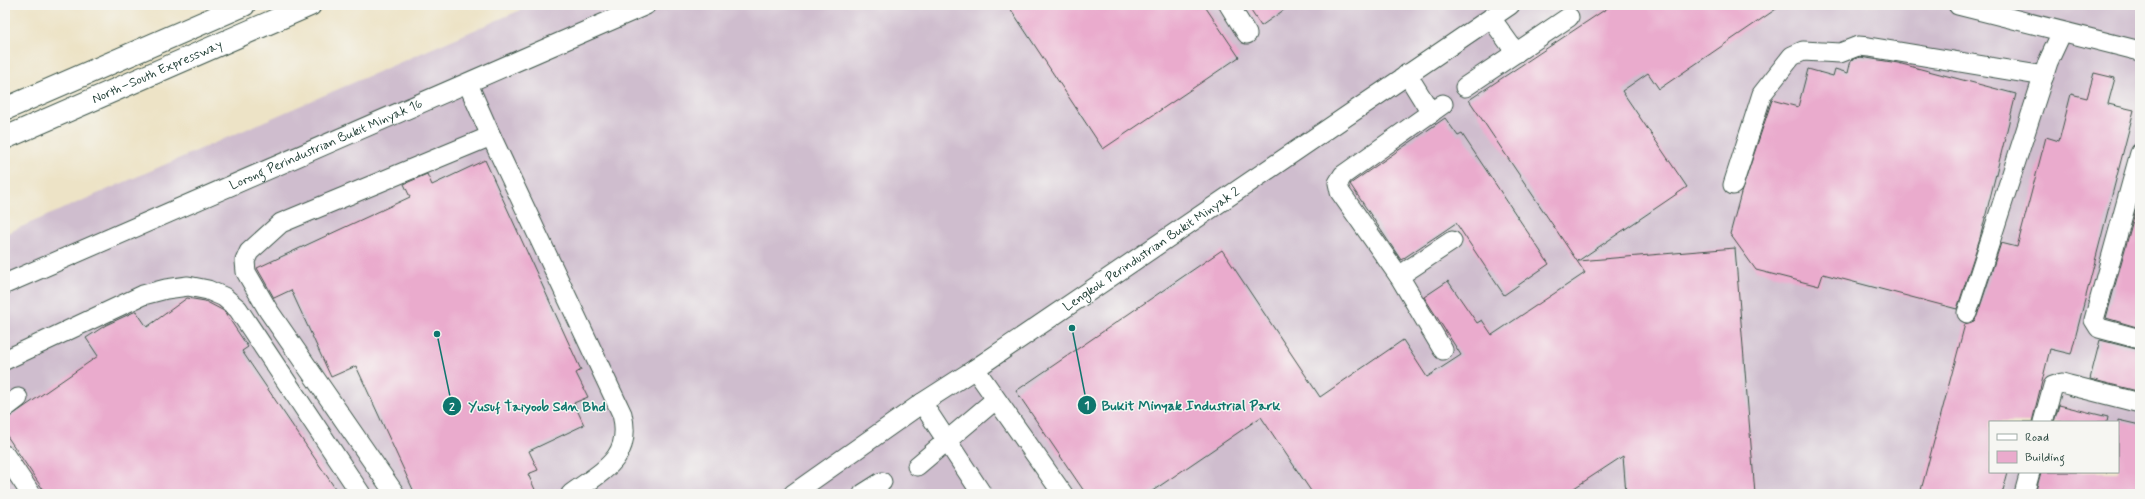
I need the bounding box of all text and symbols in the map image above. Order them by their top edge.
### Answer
street label: North–South Expressway [89,36,225,108]
street label: Lorong Perindustrian Bukit Minyak 16 [227,95,425,194]
street label: Lengkok Perindustrian Bukit Minyak 2 [1060,183,1243,315]
callout: Bukit Minyak Industrial Park [1077,392,1284,418]
callout: Yusuf Taiyoob Sdn Bhd [442,393,612,419]
text: Bukit Minyak Industrial Park [1102,397,1281,415]
text: Yusuf Taiyoob Sdn Bhd [468,398,606,416]
text: 1 [1084,398,1090,414]
text: 2 [449,400,455,416]
legend [1989,421,2119,473]
text: Road [2025,430,2049,446]
text: Building [2025,450,2065,467]

